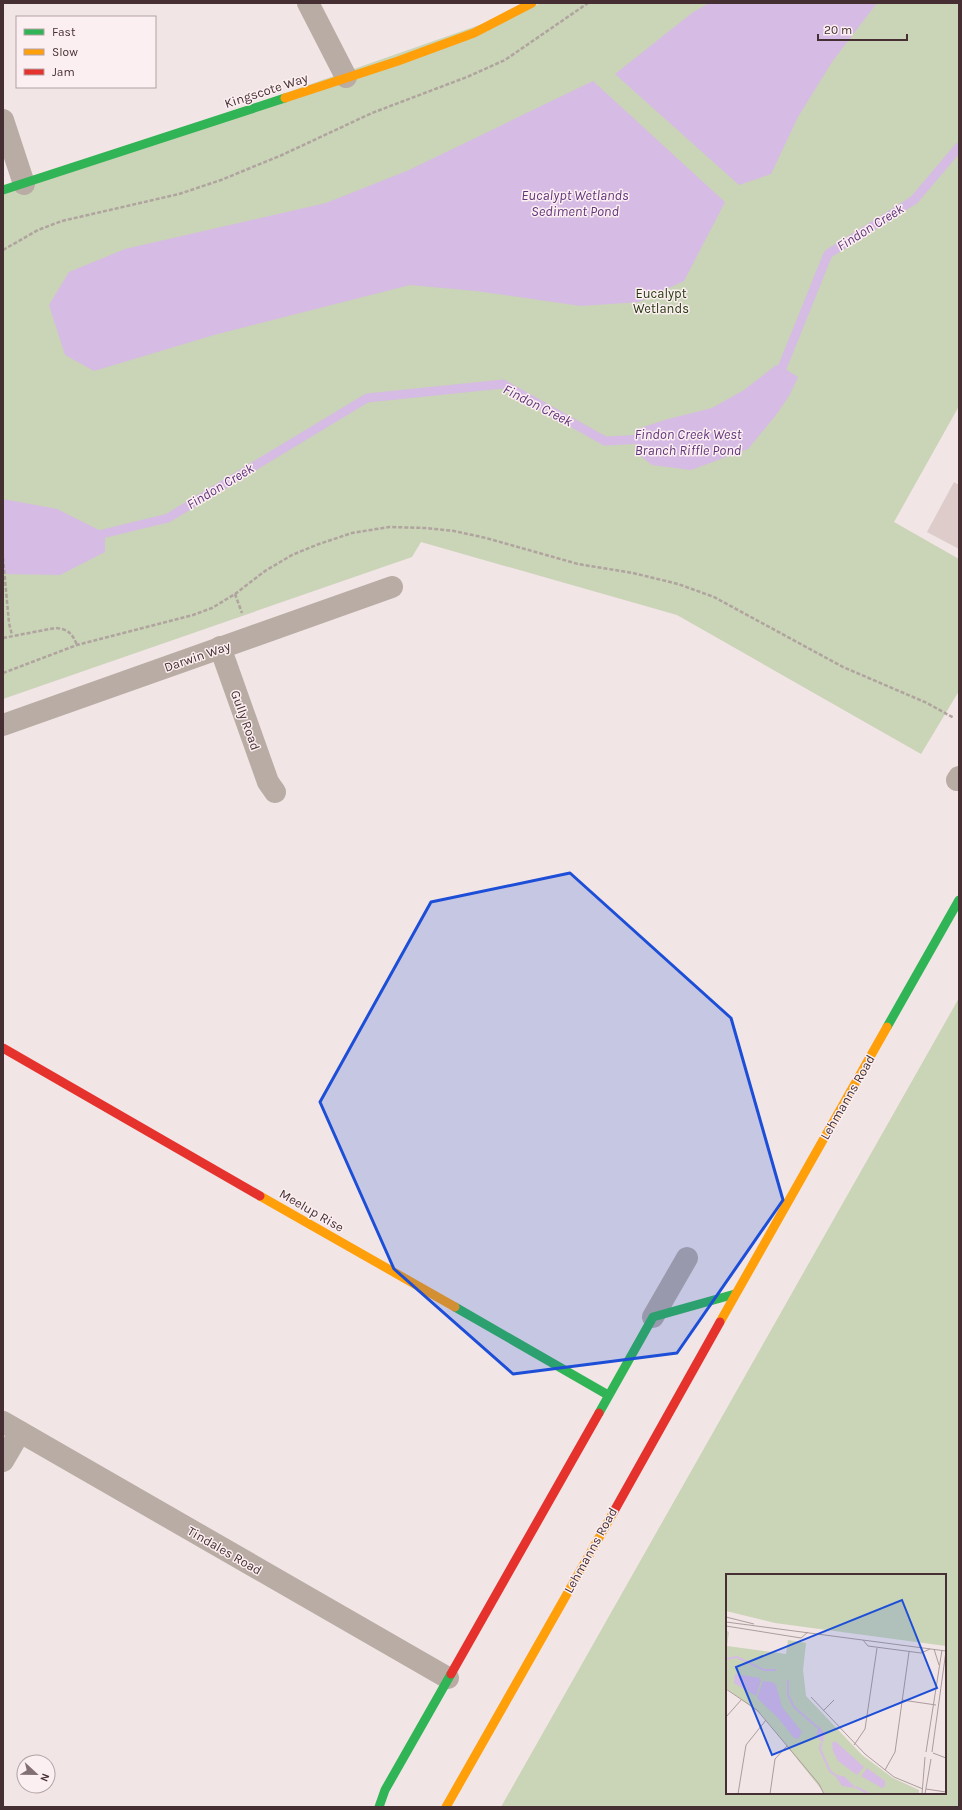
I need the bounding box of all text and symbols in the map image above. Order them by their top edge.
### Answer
legend [16,16,156,88]
scale bar [818,16,907,42]
text: 20 m [824,23,852,37]
text: Fast [52,25,76,39]
text: Slow [52,45,78,59]
text: Jam [52,65,75,79]
street label: Kingscote Way [223,70,310,111]
water label: Eucalypt Wetlands Sediment Pond [521,187,629,220]
water label: Findon Creek [834,200,908,255]
park label: Eucalypt Wetlands [633,286,689,316]
water label: Findon Creek [500,381,576,431]
water label: Findon Creek West Branch Riffle Pond [634,426,742,459]
water label: Findon Creek [184,459,258,513]
street label: Darwin Way [162,638,232,675]
street label: Gully Road [228,688,263,752]
street label: Lehmanns Road [817,1052,878,1142]
street label: Meelup Rise [277,1186,347,1235]
street label: Lehmanns Road [561,1505,620,1596]
street label: Tindales Road [185,1523,265,1578]
inset map [726,1574,946,1794]
north arrow [16,1754,56,1794]
text: N [37,1771,52,1784]

